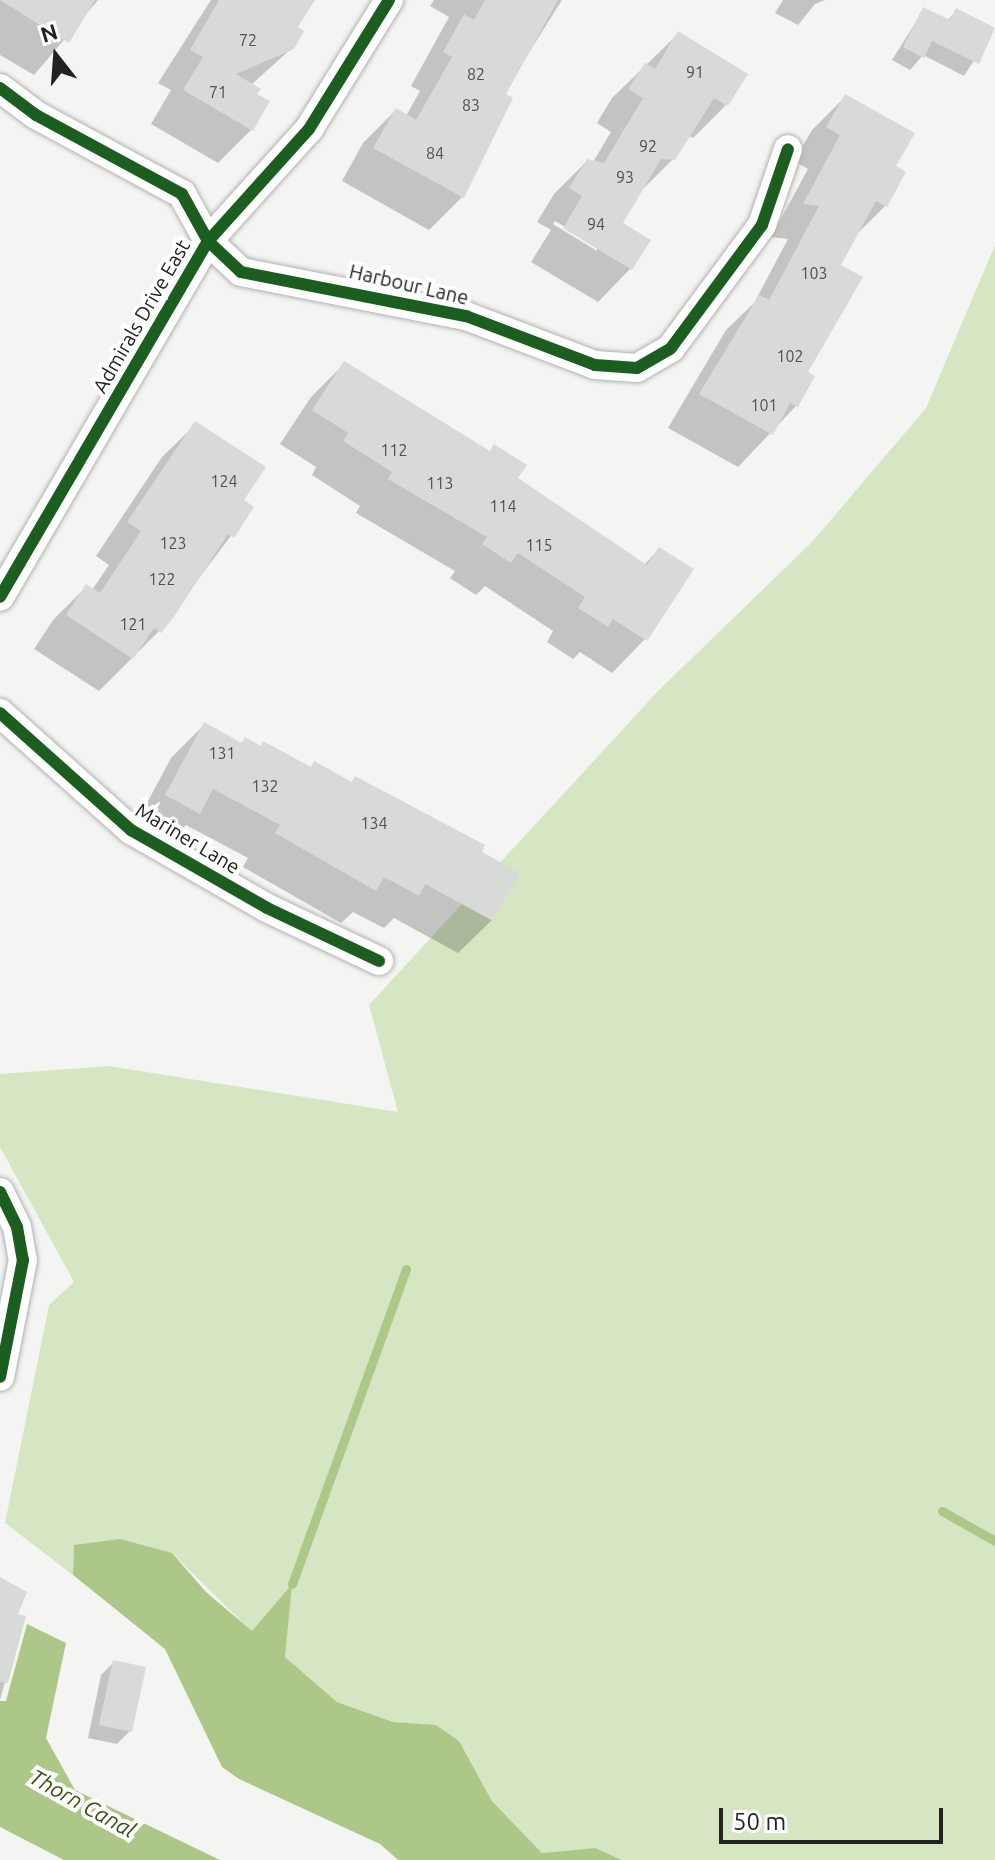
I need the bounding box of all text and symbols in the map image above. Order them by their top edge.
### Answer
north arrow [16,16,96,96]
text: N [37,18,60,47]
house number: 72 [239,30,257,50]
house number: 91 [686,62,704,82]
house number: 82 [467,64,485,84]
house number: 71 [209,82,227,102]
house number: 83 [462,95,480,115]
house number: 92 [639,136,657,156]
house number: 84 [426,143,444,163]
house number: 93 [616,167,634,187]
house number: 94 [587,214,605,234]
street label: Admirals Drive East [87,235,195,397]
street label: Harbour Lane [347,259,471,309]
house number: 103 [800,263,828,283]
house number: 102 [776,346,804,366]
house number: 101 [750,395,778,415]
house number: 112 [380,440,408,460]
house number: 124 [210,471,238,491]
house number: 113 [426,473,454,493]
house number: 114 [489,496,517,516]
house number: 123 [159,533,187,553]
house number: 115 [525,535,553,555]
house number: 122 [148,569,176,589]
house number: 121 [119,614,147,634]
house number: 131 [208,743,236,763]
house number: 132 [251,776,279,796]
street label: Mariner Lane [131,797,245,879]
house number: 134 [360,813,388,833]
water label: Thorn Canal [25,1763,141,1843]
scale bar [723,1792,947,1842]
text: 50 m [733,1808,786,1835]

